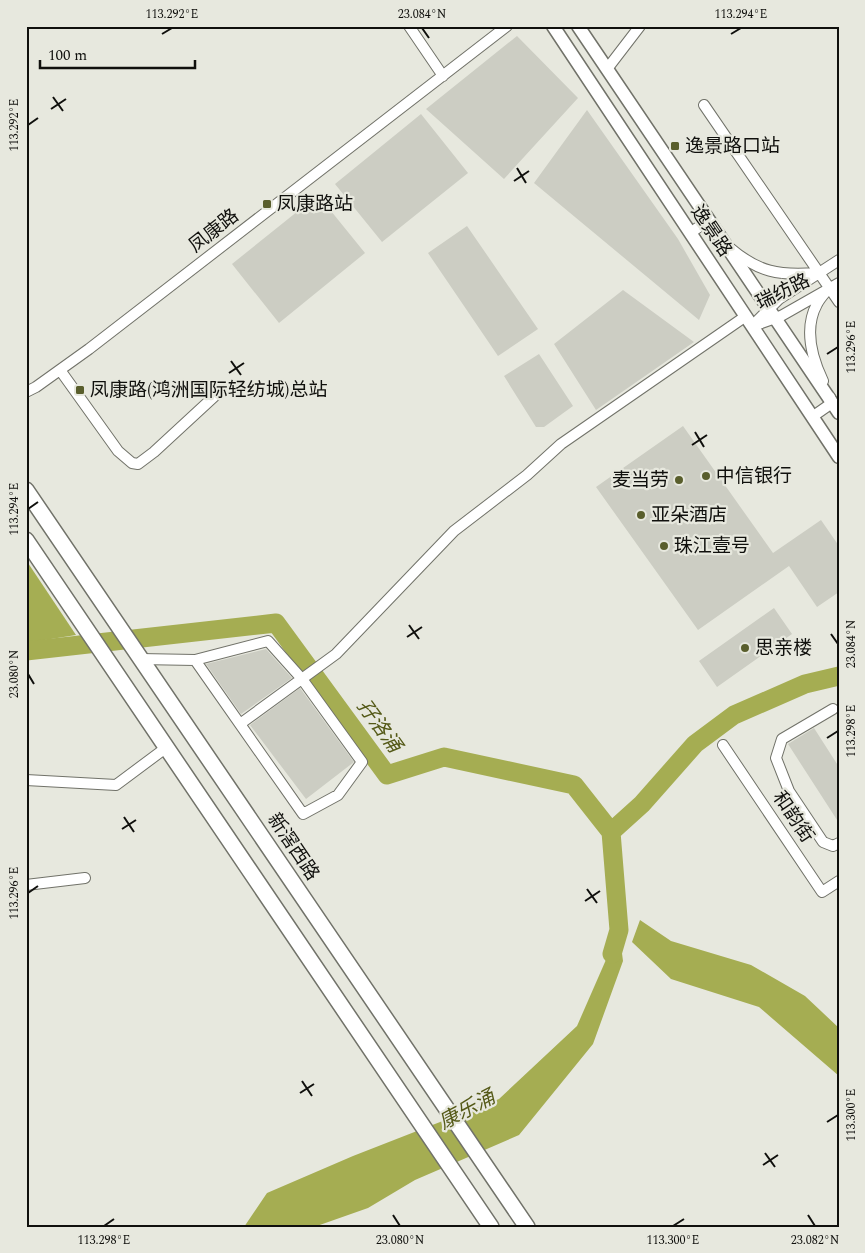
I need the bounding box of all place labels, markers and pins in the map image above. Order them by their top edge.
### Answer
place label: 逸景路口站 [685,132,780,161]
marker: 逸景路口站 [669,140,681,152]
place label: 凤康路站 [277,190,353,219]
marker: 凤康路站 [261,198,273,210]
place label: 凤康路(鸿洲国际轻纺城)总站 [90,376,328,405]
marker: 凤康路(鸿洲国际轻纺城)总站 [74,384,86,396]
place label: 中信银行 [716,462,792,491]
place label: 麦当劳 [612,466,669,495]
marker: 中信银行 [700,470,712,482]
marker: 麦当劳 [673,474,685,486]
place label: 亚朵酒店 [651,501,727,530]
marker: 亚朵酒店 [635,509,647,521]
place label: 珠江壹号 [674,532,750,561]
marker: 珠江壹号 [658,540,670,552]
place label: 思亲楼 [755,634,812,663]
marker: 思亲楼 [739,642,751,654]

